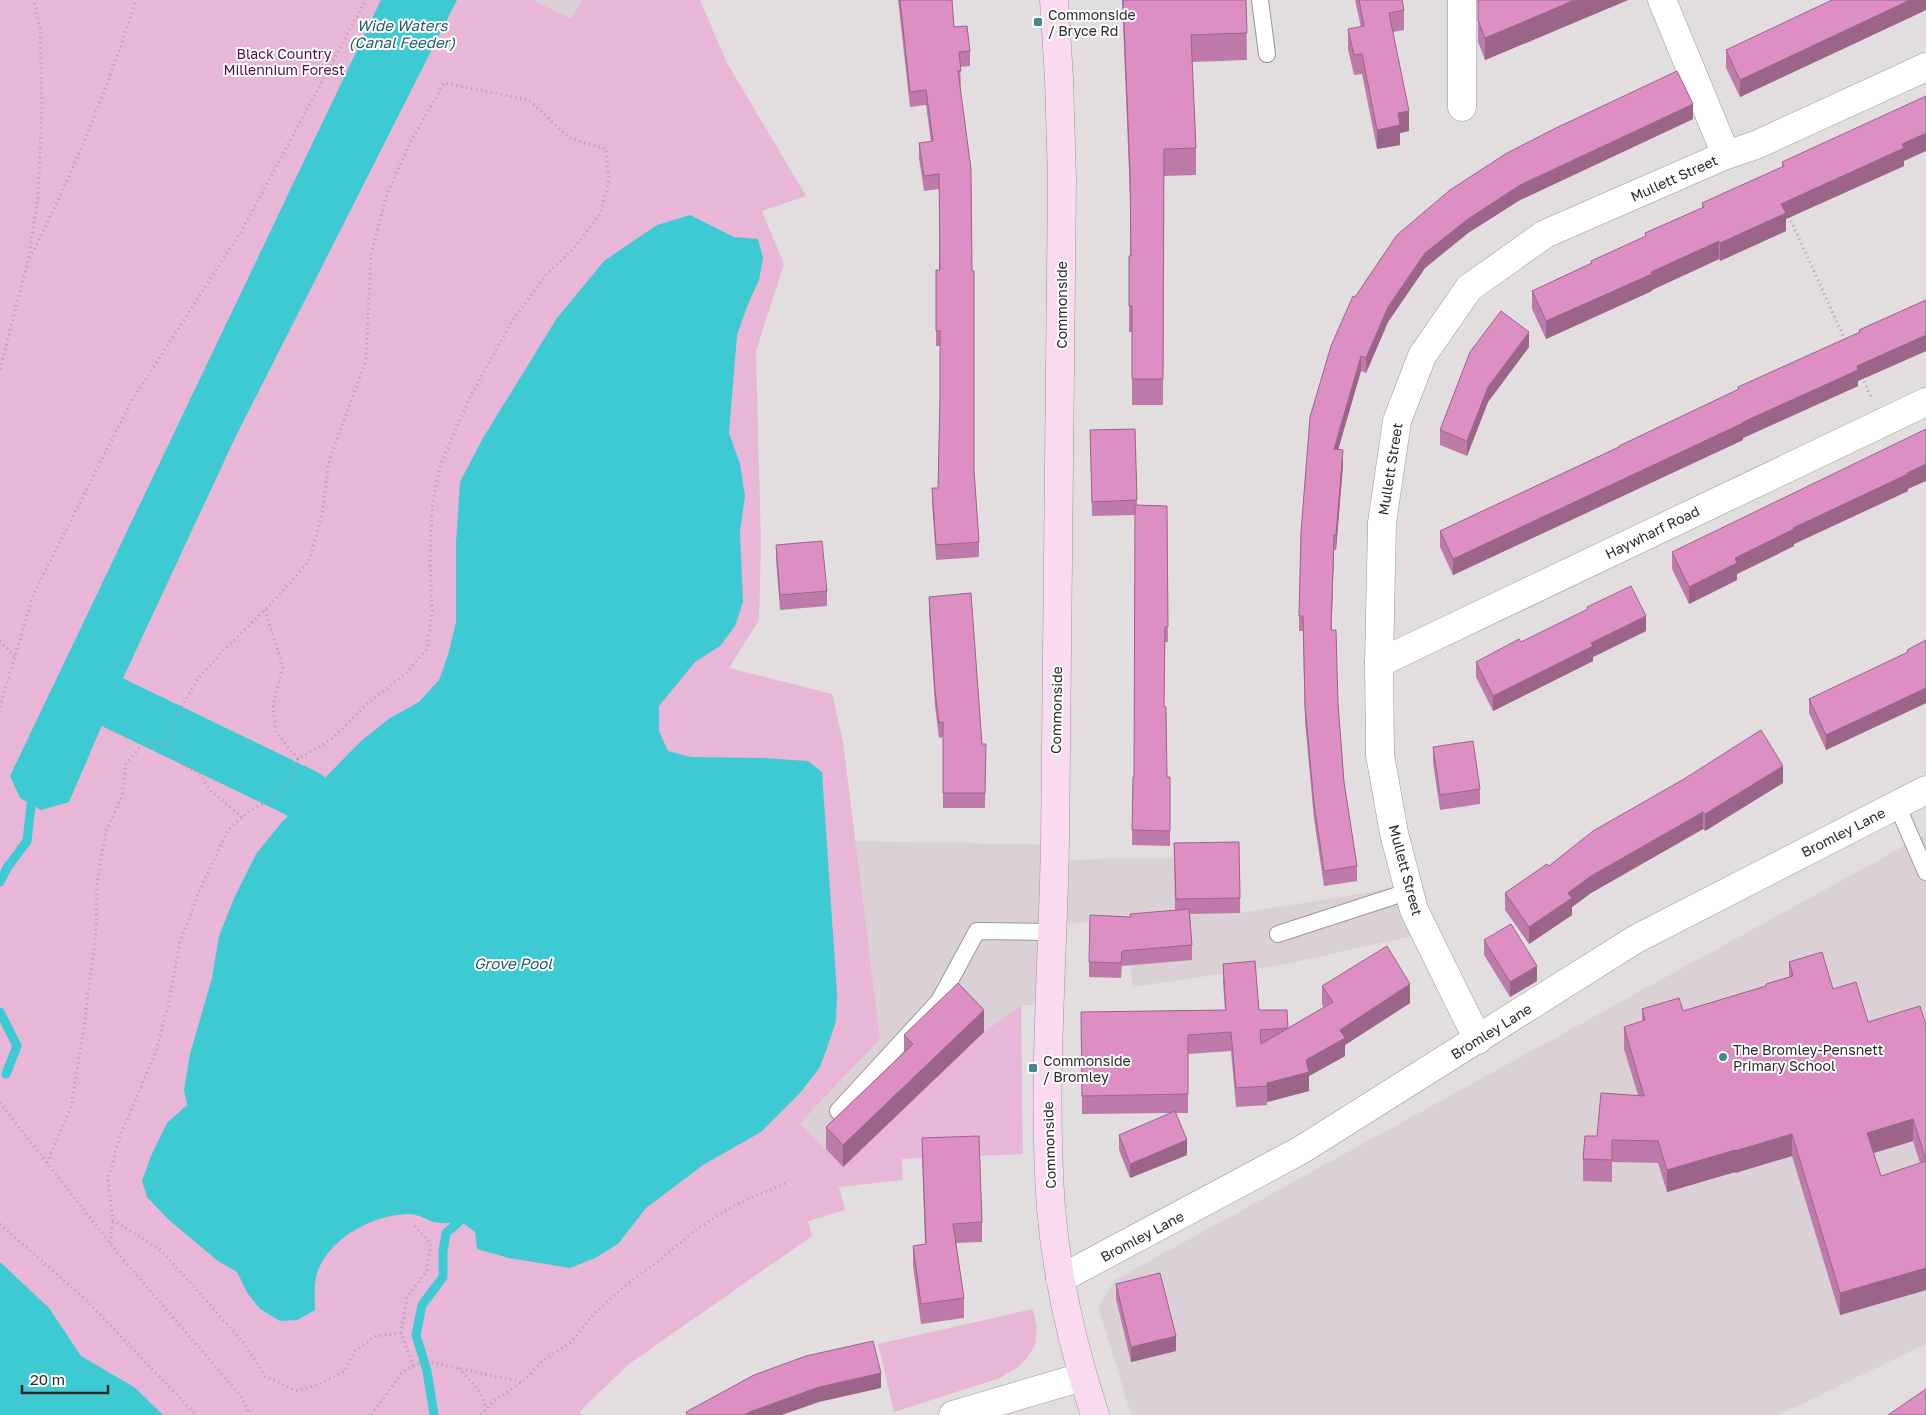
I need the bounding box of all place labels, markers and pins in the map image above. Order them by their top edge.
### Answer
place label: Commonside / Bryce Rd [1048,6,1136,39]
marker: Commonside / Bryce Rd [1032,16,1044,28]
place label: The Bromley-Pensnett Primary School [1733,1041,1883,1074]
marker: The Bromley-Pensnett Primary School [1717,1051,1729,1063]
place label: Commonside / Bromley [1043,1052,1131,1085]
marker: Commonside / Bromley [1027,1062,1039,1074]

